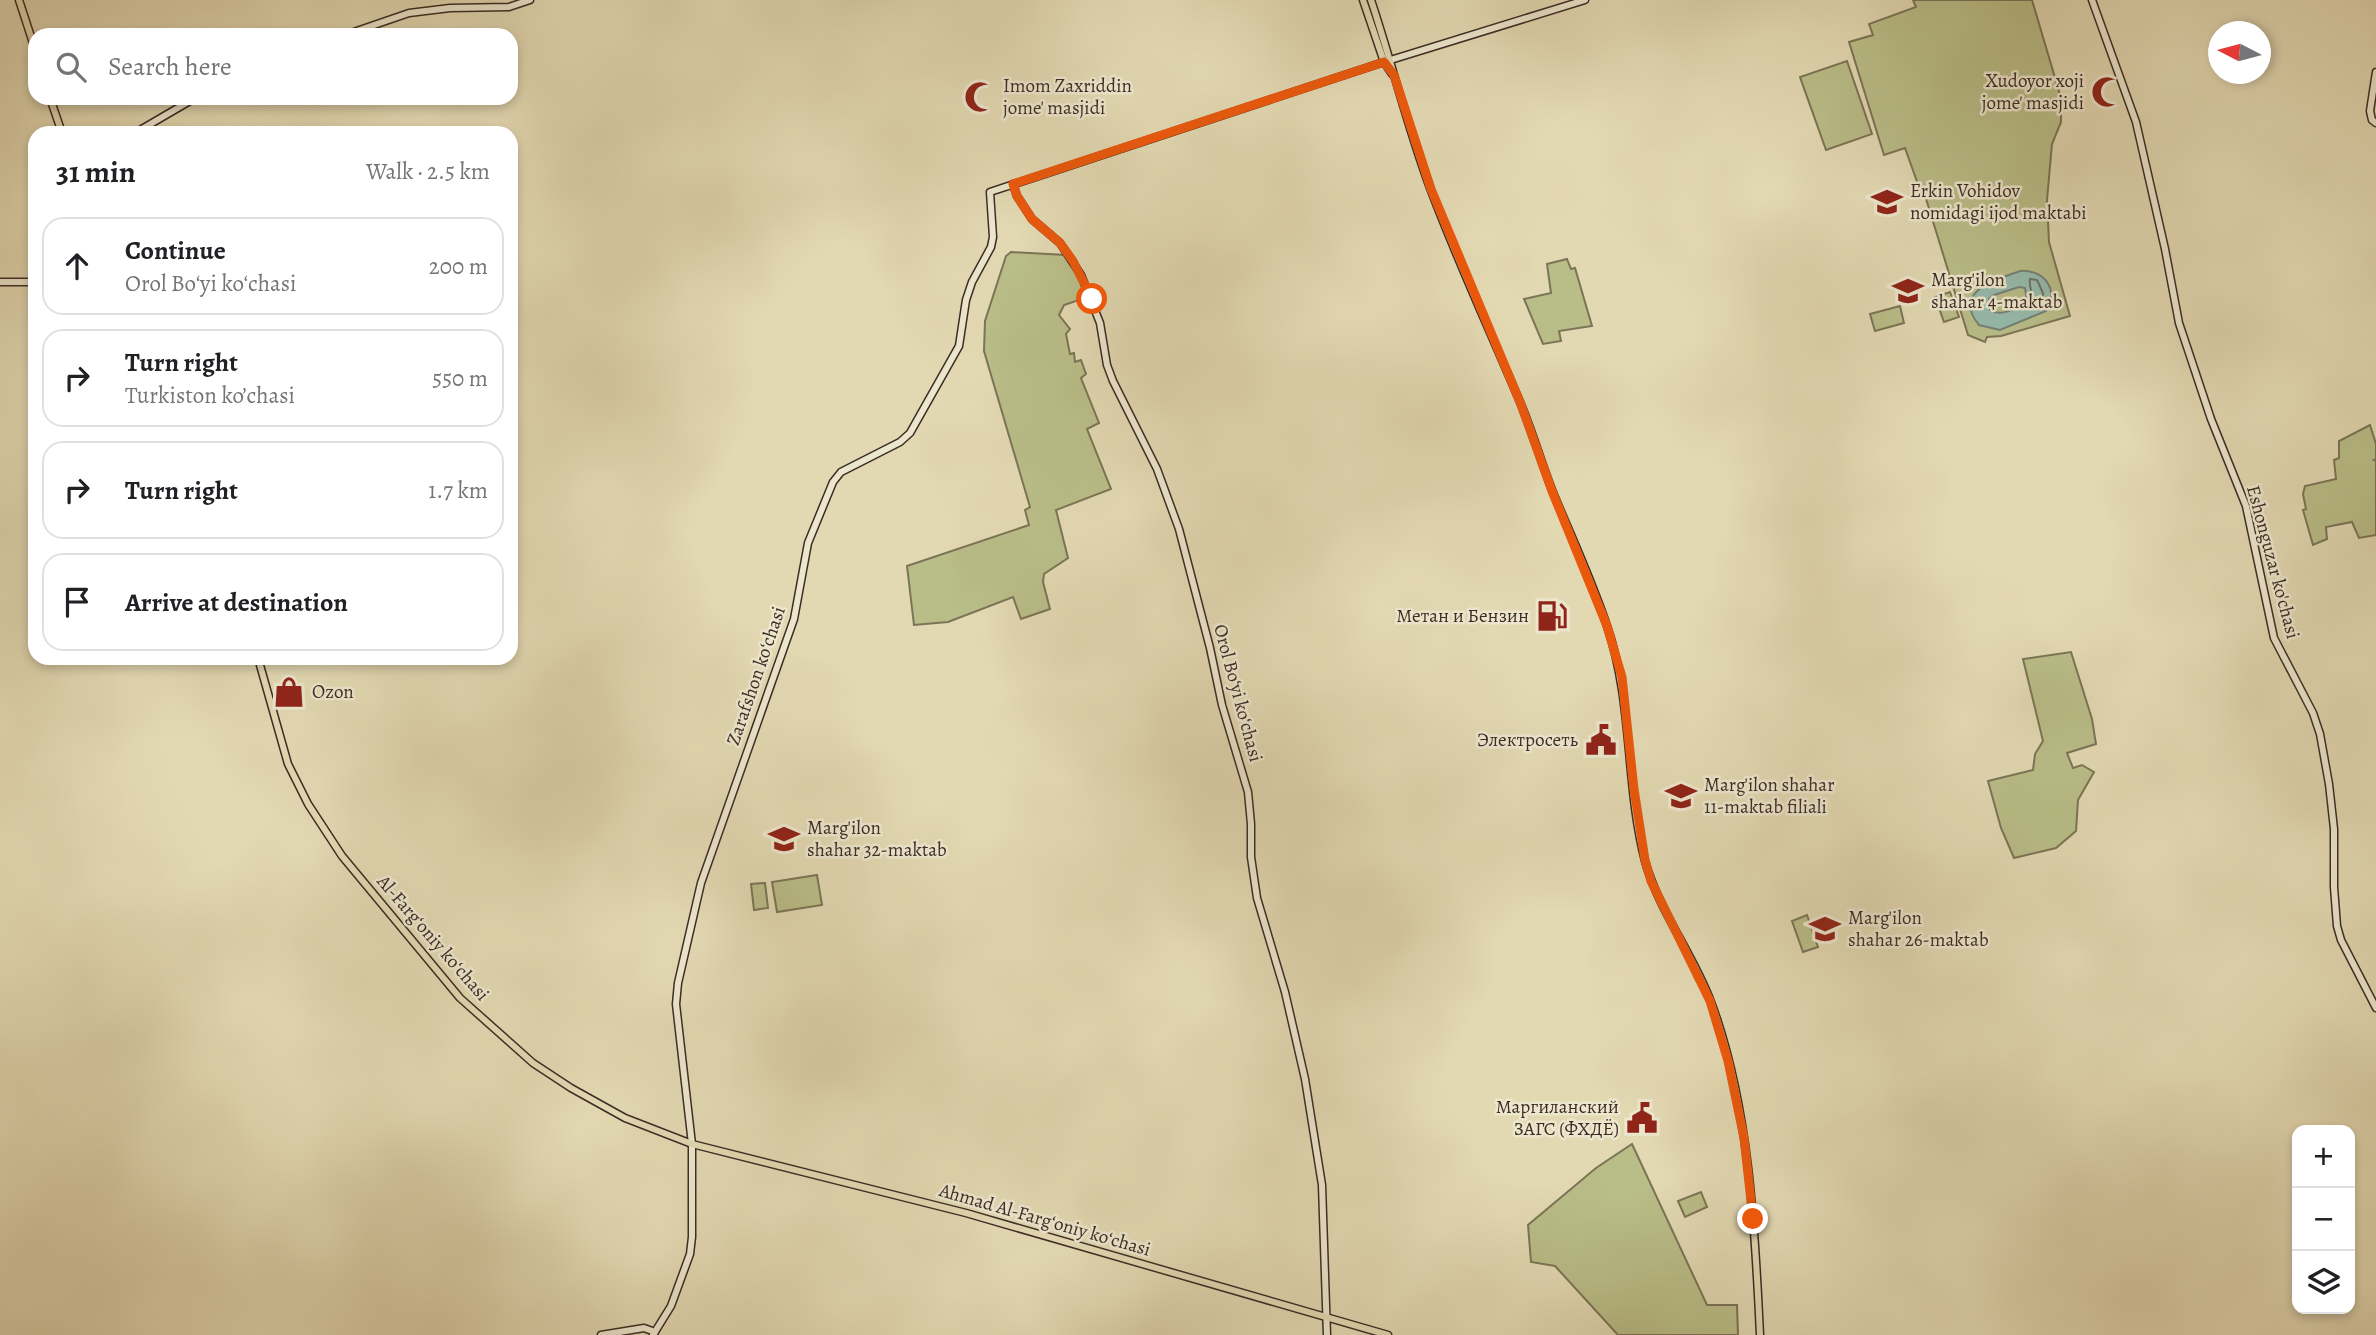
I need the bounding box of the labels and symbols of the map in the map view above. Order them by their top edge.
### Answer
north arrow [2208,21,2271,84]
place label: Xudoyor xoji jome' masjidi [1982,68,2084,116]
place label: Imom Zaxriddin jome' masjidi [1003,73,1132,121]
mosque icon: Xudoyor xoji jome' masjidi [2090,75,2124,109]
mosque icon: Imom Zaxriddin jome' masjidi [963,80,997,114]
place label: Erkin Vohidov nomidagi ijod maktabi [1910,178,2087,226]
school or university icon: Erkin Vohidov nomidagi ijod maktabi [1870,185,1904,219]
place label: Marg'ilon shahar 4-maktab [1931,267,2062,315]
school or university icon: Marg'ilon shahar 4-maktab [1891,274,1925,308]
route start [1076,283,1107,314]
street label: Eshonguzar ko'chasi [2240,482,2306,642]
fuel station icon: Метан и Бензин [1535,599,1569,633]
street label: Zarafshon koʻchasi [720,603,792,749]
place label: Метан и Бензин [1396,603,1529,629]
street label: Orol Boʻyi koʻchasi [1207,621,1269,765]
shop icon: Ozon [272,675,306,709]
place label: Ozon [312,679,354,705]
public building icon: Электросеть [1584,723,1618,757]
place label: Электросеть [1477,727,1578,753]
place label: Marg'ilon shahar 11-maktab filiali [1704,772,1835,820]
school or university icon: Marg'ilon shahar 11-maktab filiali [1664,779,1698,813]
place label: Marg'ilon shahar 32-maktab [807,815,947,863]
school or university icon: Marg'ilon shahar 32-maktab [767,822,801,856]
street label: Al-Fargʻoniy koʻchasi [370,869,495,1007]
place label: Marg'ilon shahar 26-maktab [1848,905,1989,953]
school or university icon: Marg'ilon shahar 26-maktab [1808,912,1842,946]
place label: Маргиланский ЗАГС (ФХДЁ) [1496,1094,1619,1142]
public building icon: Маргиланский ЗАГС (ФХДЁ) [1625,1101,1659,1135]
street label: Ahmad Al-Fargʻoniy koʻchasi [935,1177,1154,1263]
route end [1737,1203,1768,1234]

